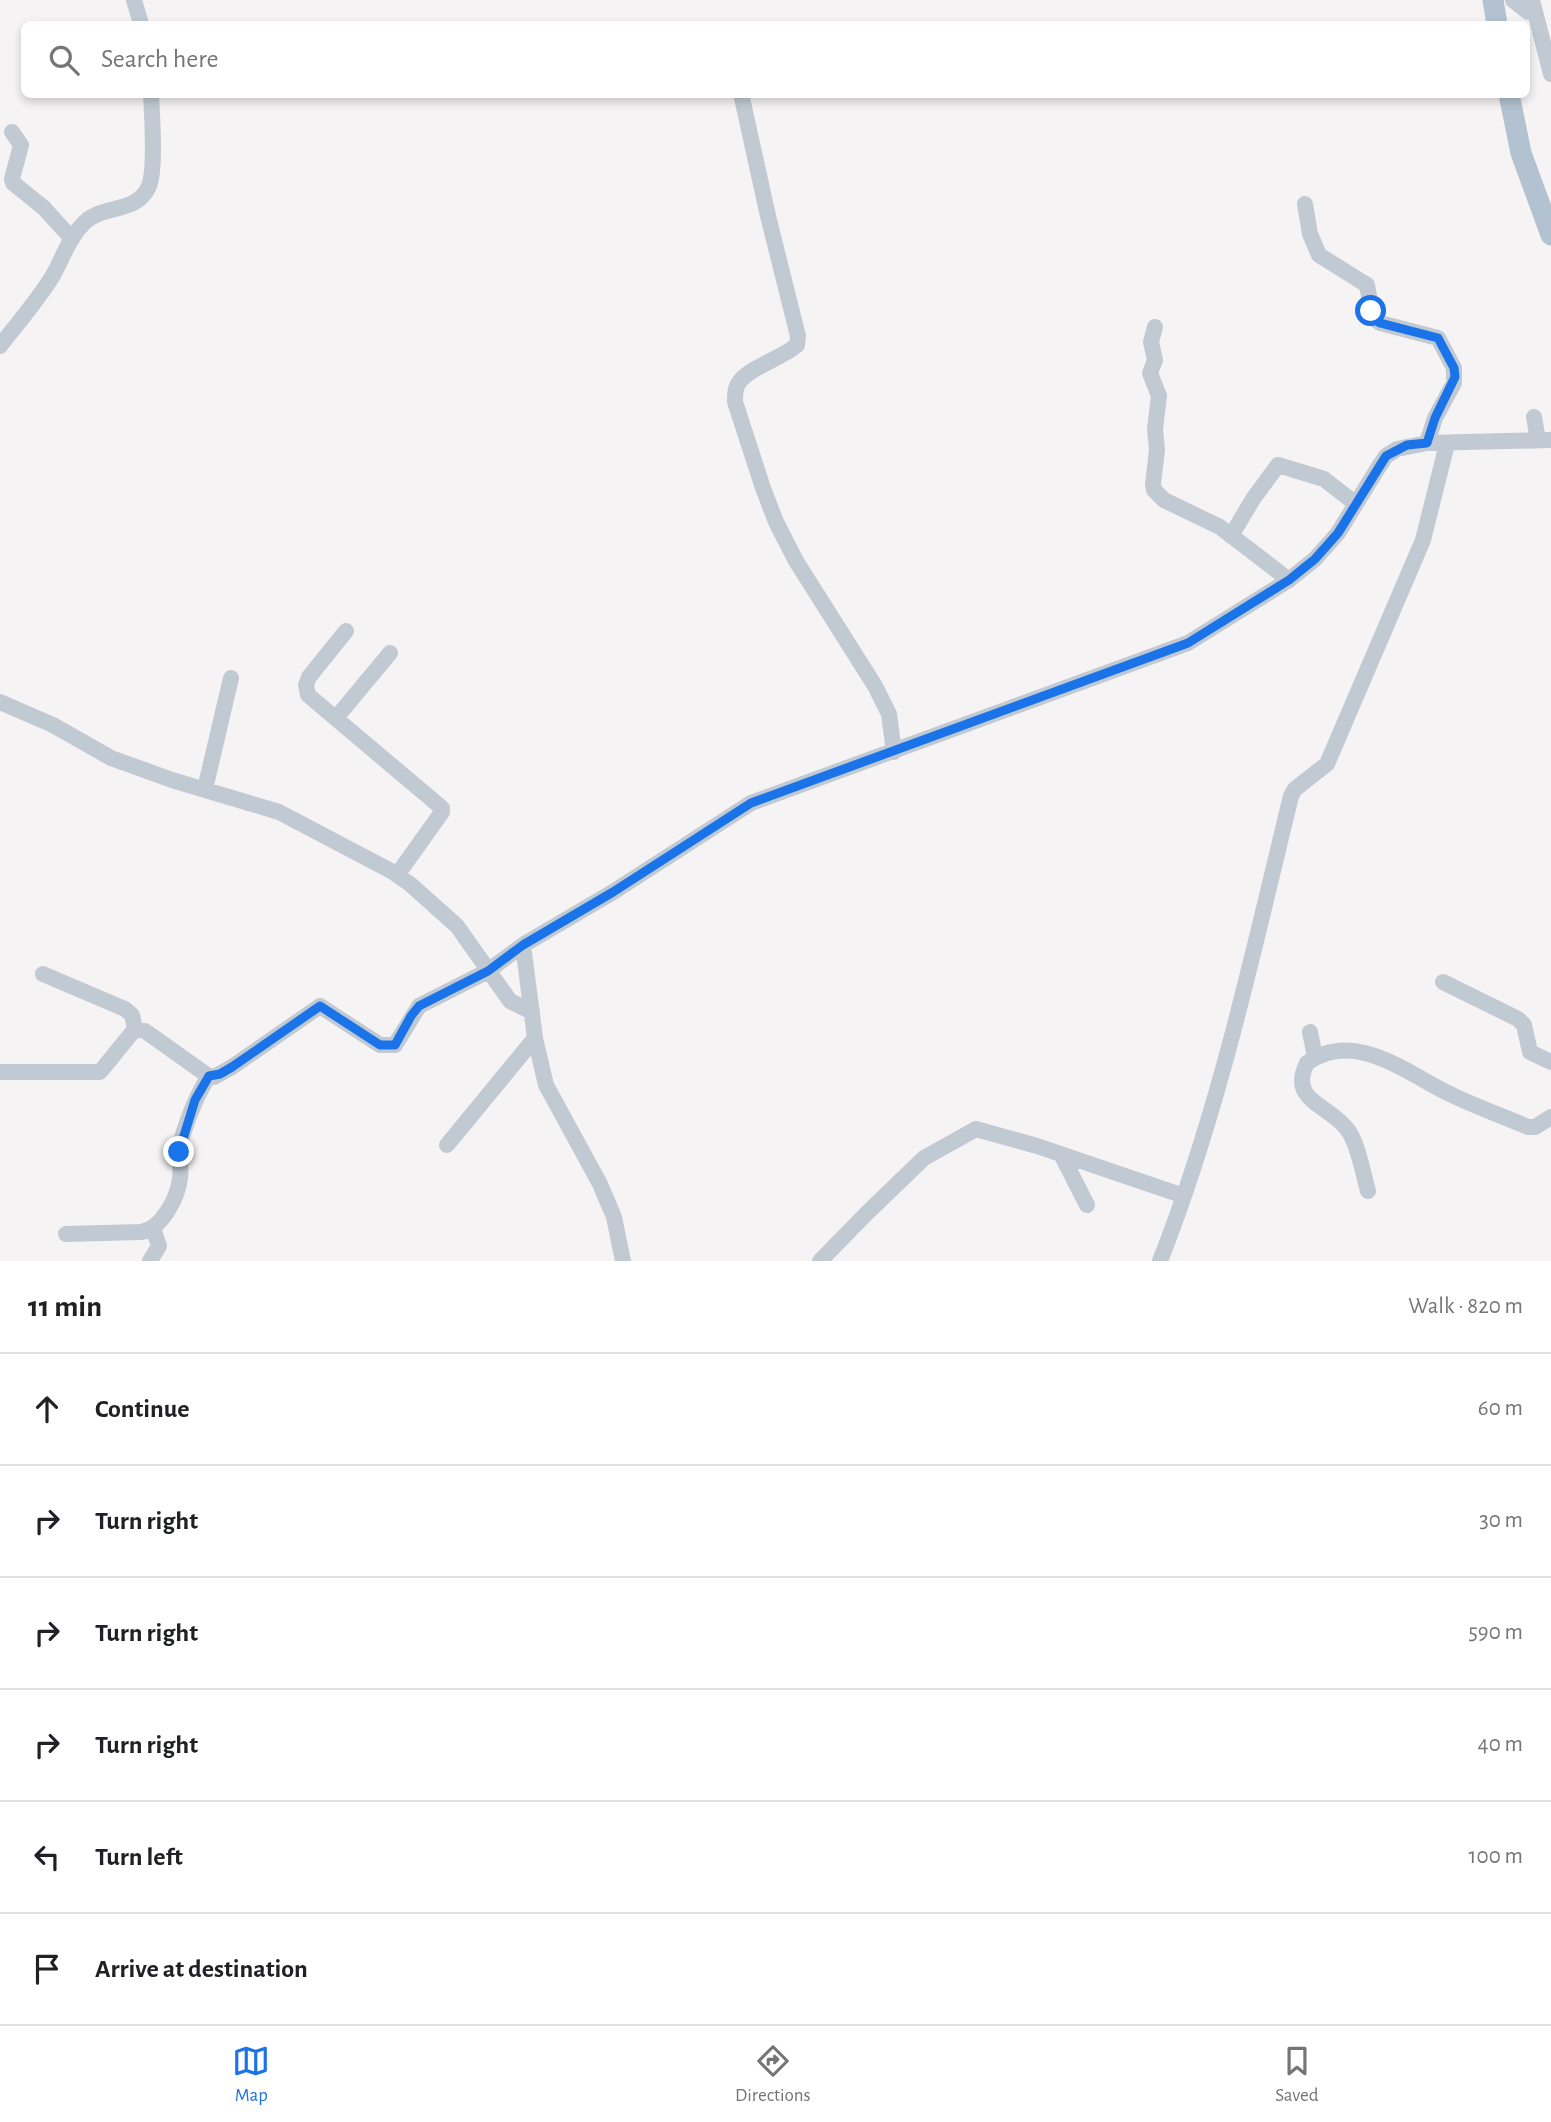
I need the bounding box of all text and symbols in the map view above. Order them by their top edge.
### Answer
search box [21,21,1530,98]
icon: search [45,41,83,79]
text: Search here [101,46,219,72]
route start [1355,295,1386,326]
route end [163,1136,194,1167]
text: 11 min [28,1292,102,1322]
text: Walk · 820 m [1408,1295,1523,1318]
icon: ahead [28,1390,66,1428]
text: Continue [95,1396,190,1422]
text: 60 m [1478,1397,1523,1420]
icon: right [28,1502,66,1540]
text: Turn right [95,1508,198,1534]
text: 30 m [1479,1509,1523,1532]
icon: right [28,1614,66,1652]
text: Turn right [95,1620,198,1646]
text: 590 m [1468,1621,1523,1644]
icon: right [28,1726,66,1764]
text: Turn right [95,1732,198,1758]
text: 40 m [1478,1733,1523,1756]
icon: left [28,1838,66,1876]
text: Turn left [95,1844,183,1870]
text: 100 m [1469,1845,1523,1868]
icon: arrive [28,1950,66,1988]
text: Arrive at destination [95,1956,308,1982]
tab: Map [232,2042,270,2107]
tab: Directions [735,2042,811,2107]
tab: Saved [1275,2042,1319,2107]

